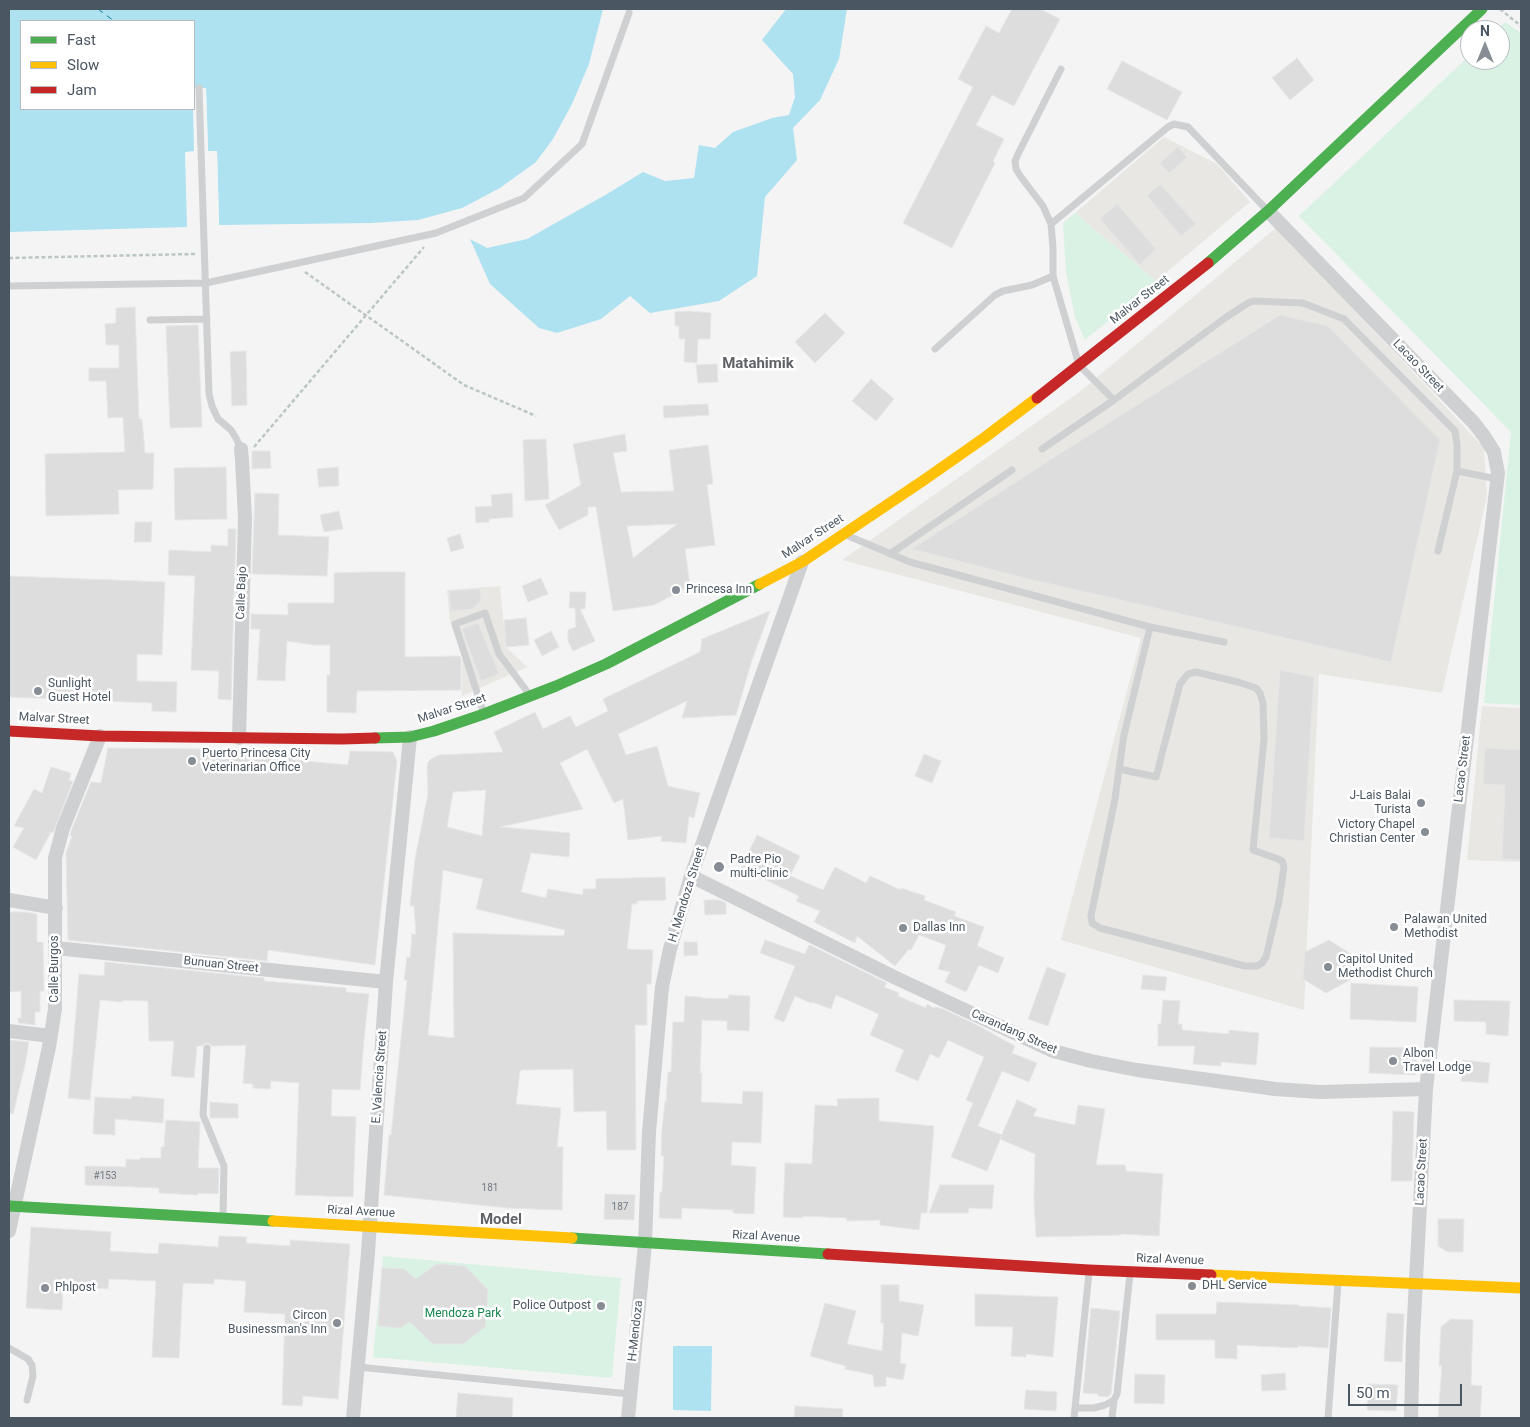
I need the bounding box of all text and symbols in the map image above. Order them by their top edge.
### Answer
legend [20,20,195,110]
north arrow [1460,20,1510,70]
text: N [1480,23,1490,39]
text: Fast [67,31,96,49]
text: Slow [67,56,99,74]
text: Jam [67,81,97,99]
street label: Malvar Street [1108,273,1172,327]
street label: Lacao Street [1389,337,1447,395]
district label: Matahimik [722,355,794,373]
street label: Malvar Street [779,512,847,562]
street label: Calle Bajo [234,566,250,620]
place label: Princesa Inn [686,583,752,597]
marker: Princesa Inn [670,584,682,596]
place label: Sunlight Guest Hotel [48,677,111,705]
marker: Sunlight Guest Hotel [32,685,44,697]
street label: Malvar Street [416,691,488,727]
street label: Malvar Street [18,710,90,728]
street label: Lacao Street [1452,735,1474,803]
place label: Puerto Princesa City Veterinarian Office [202,747,310,775]
marker: Puerto Princesa City Veterinarian Office [186,755,198,767]
place label: J-Lais Balai Turista [1350,789,1411,817]
marker: J-Lais Balai Turista [1415,797,1427,809]
place label: Victory Chapel Christian Center [1329,818,1415,846]
marker: Victory Chapel Christian Center [1419,826,1431,838]
street label: H. Mendoza Street [666,846,708,944]
place label: Padre Pio multi-clinic [730,853,788,881]
marker: Padre Pio multi-clinic [712,860,726,874]
place label: Palawan United Methodist [1404,913,1487,941]
place label: Dallas Inn [913,921,965,935]
marker: Palawan United Methodist [1388,921,1400,933]
marker: Dallas Inn [897,922,909,934]
street label: Calle Burgos [48,935,62,1003]
place label: Capitol United Methodist Church [1338,953,1433,981]
street label: Bunuan Street [183,954,259,976]
marker: Capitol United Methodist Church [1322,961,1334,973]
street label: Carandang Street [969,1007,1059,1057]
street label: E. Valencia Street [370,1030,390,1124]
place label: Albon Travel Lodge [1403,1047,1471,1075]
marker: Albon Travel Lodge [1387,1055,1399,1067]
street label: Lacao Street [1413,1138,1431,1206]
house number: #153 [93,1170,117,1182]
house number: 181 [482,1182,498,1194]
house number: 187 [612,1201,628,1213]
street label: Rizal Avenue [327,1203,395,1221]
district label: Model [480,1211,522,1229]
street label: Rizal Avenue [732,1228,800,1246]
street label: Rizal Avenue [1136,1252,1204,1268]
place label: DHL Service [1202,1279,1267,1293]
marker: DHL Service [1186,1280,1198,1292]
place label: Phlpost [55,1281,96,1295]
marker: Phlpost [39,1282,51,1294]
place label: Police Outpost [513,1299,591,1313]
marker: Police Outpost [595,1300,607,1312]
street label: H-Mendoza [626,1300,646,1362]
park label: Mendoza Park [425,1307,501,1321]
place label: Circon Businessman's Inn [228,1309,327,1337]
marker: Circon Businessman's Inn [331,1317,343,1329]
scale bar [1350,1374,1464,1406]
text: 50 m [1356,1384,1390,1402]

